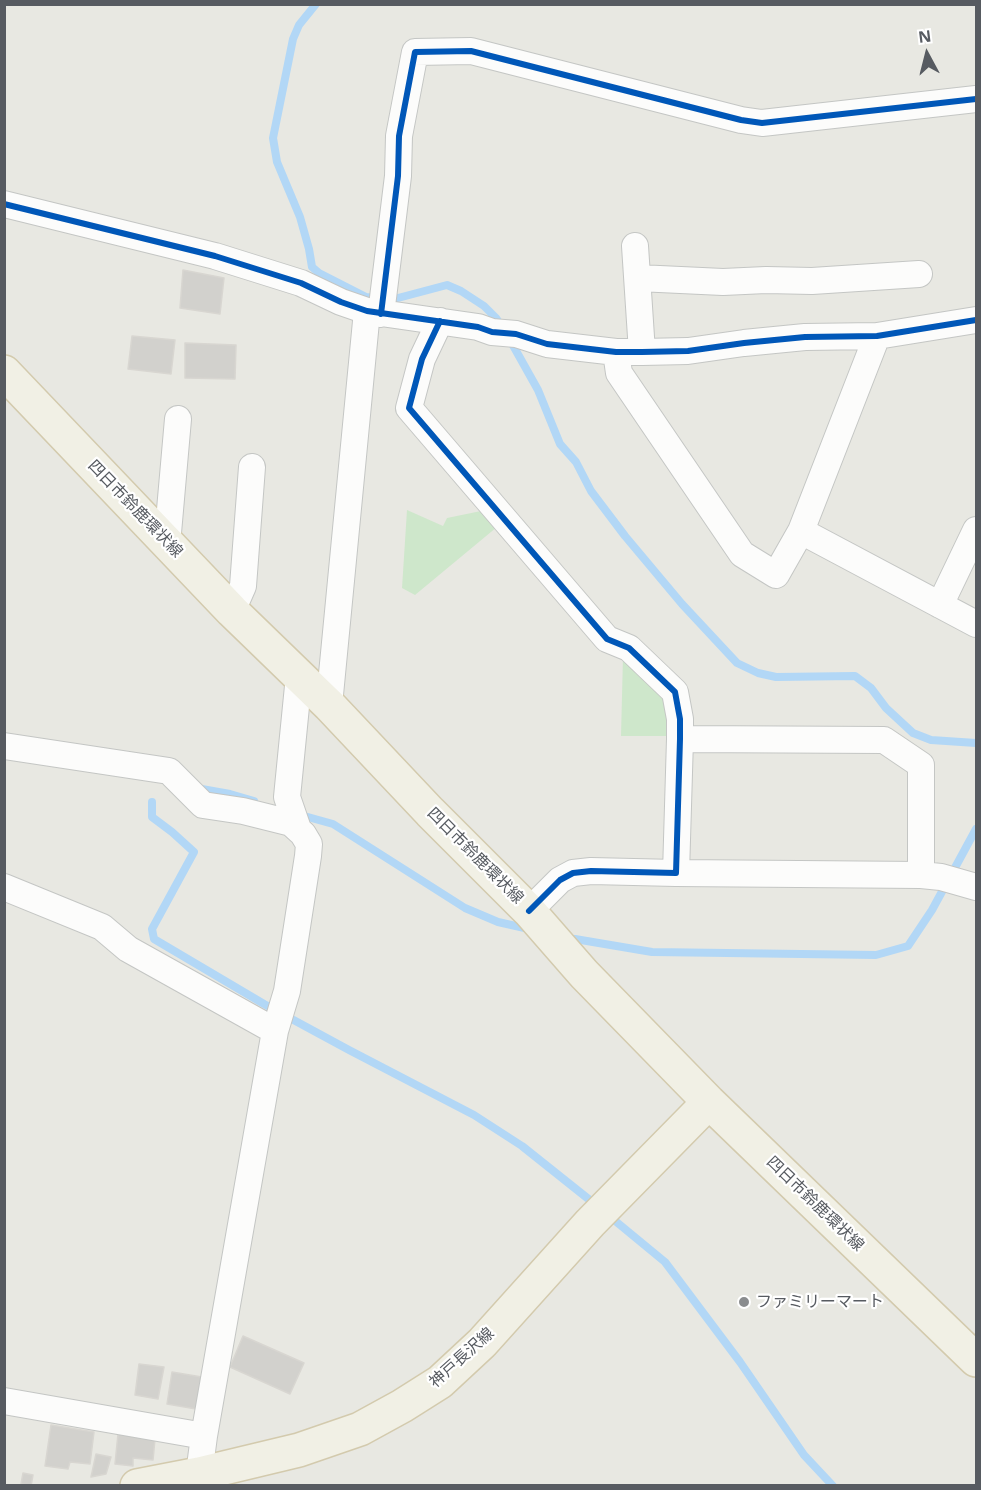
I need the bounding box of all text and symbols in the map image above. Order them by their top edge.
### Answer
north arrow [897,24,957,84]
text: N [917,24,933,48]
street label: 四日市鈴鹿環状線 [84,456,186,562]
street label: 四日市鈴鹿環状線 [423,804,527,908]
street label: 四日市鈴鹿環状線 [762,1153,868,1255]
place label: ファミリーマート [756,1292,884,1312]
marker: ファミリーマート [737,1295,751,1309]
street label: 神戸長沢線 [426,1324,498,1392]

